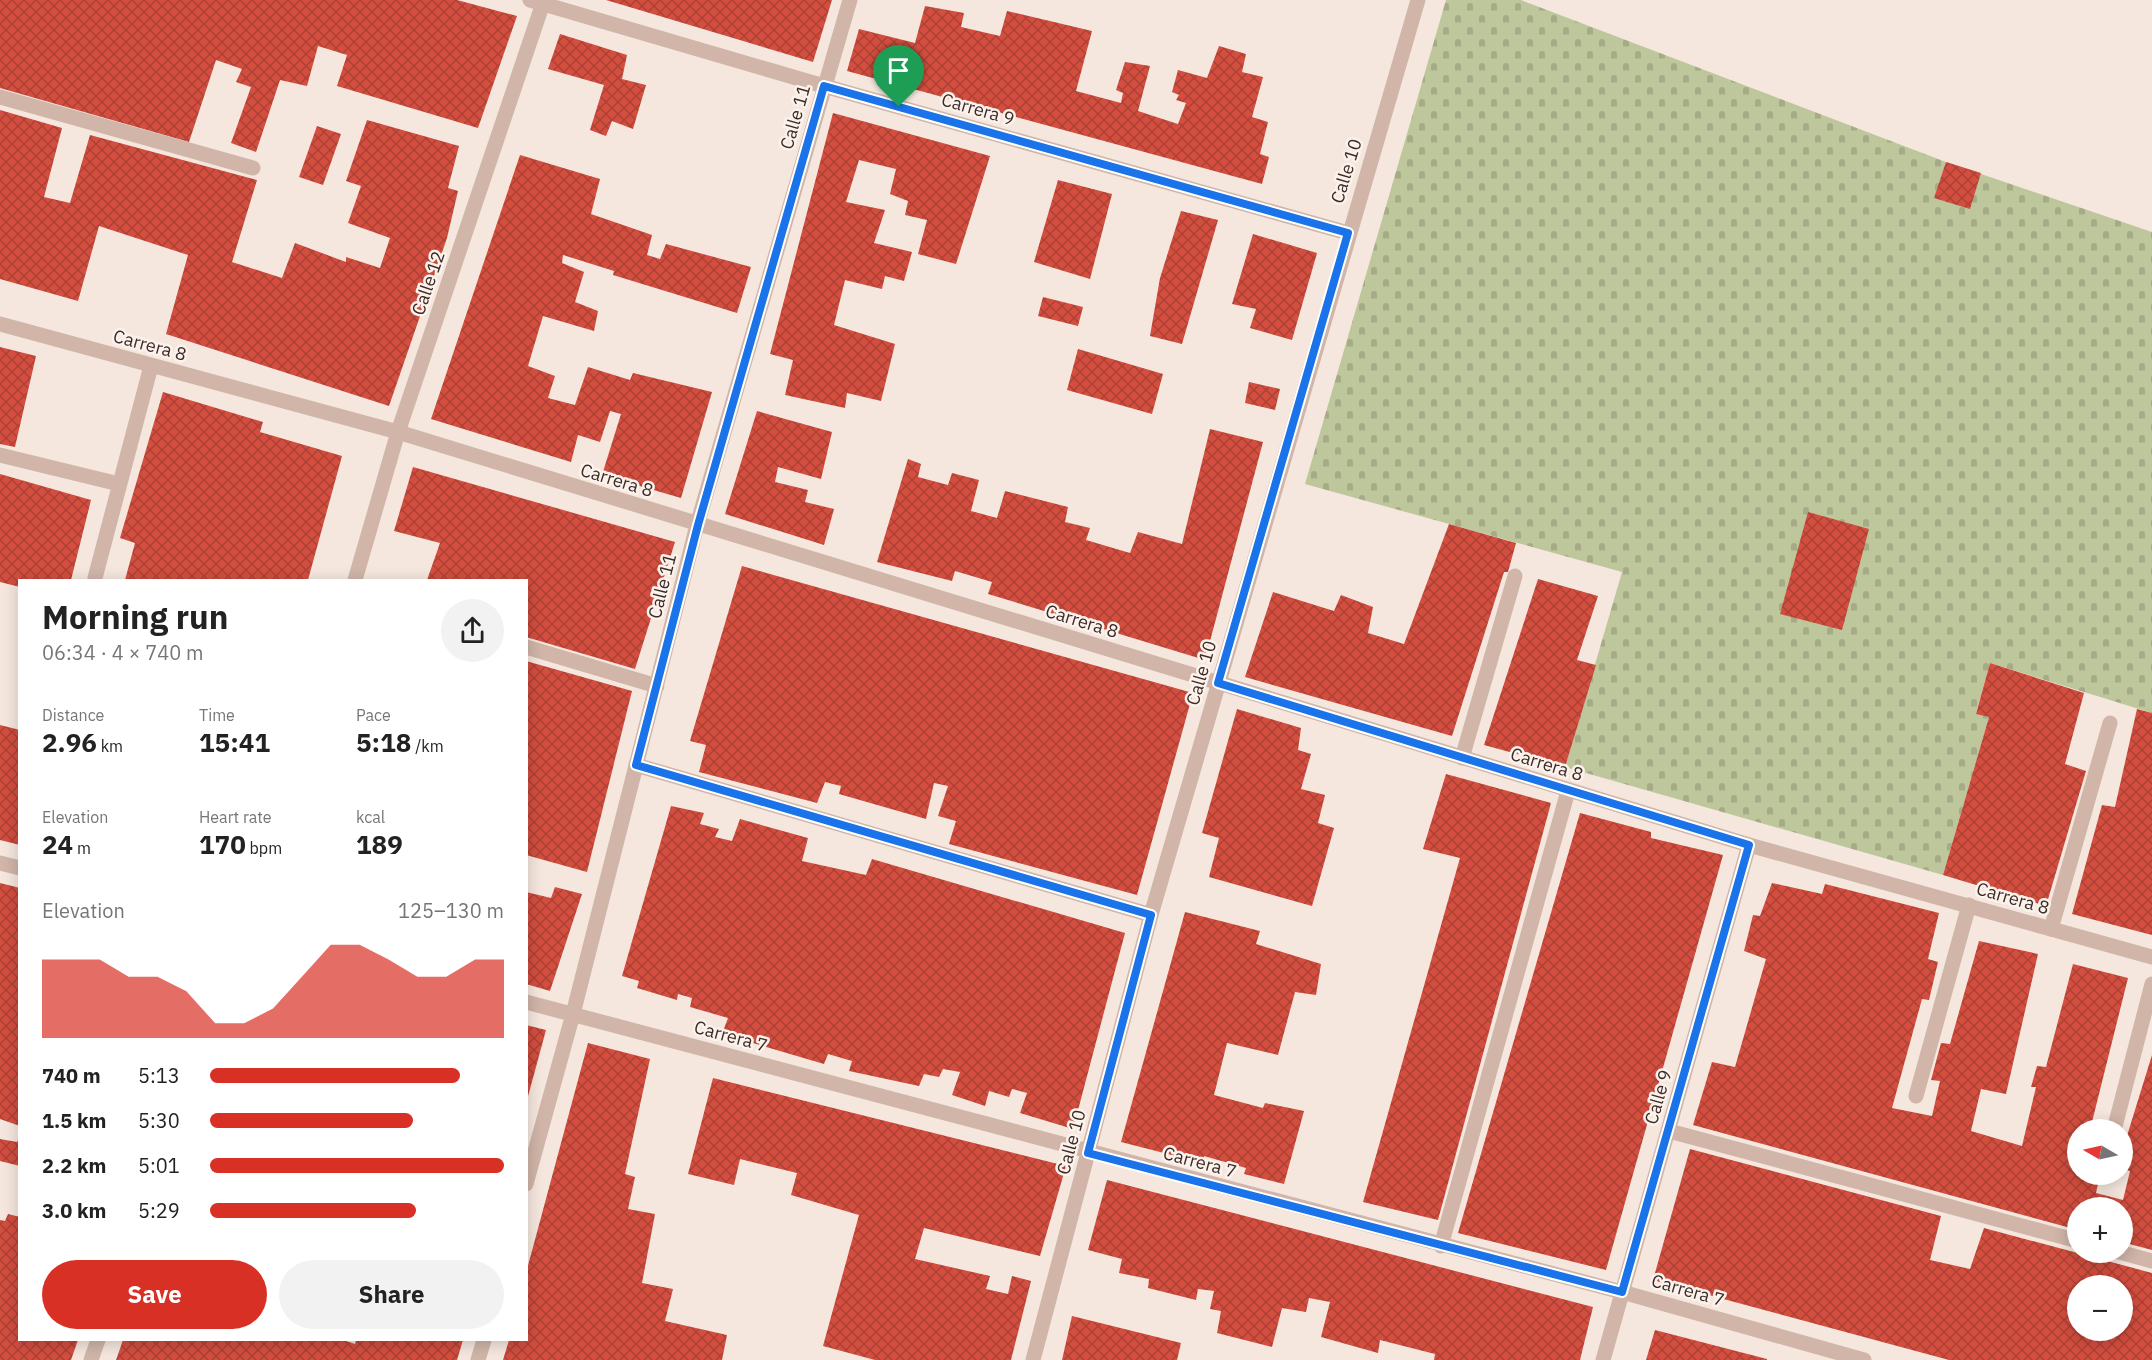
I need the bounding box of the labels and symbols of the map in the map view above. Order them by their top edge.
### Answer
pin [873,45,924,107]
street label: Calle 11 [775,82,815,152]
street label: Carrera 9 [939,88,1017,130]
street label: Calle 10 [1325,136,1367,206]
street label: Calle 12 [406,248,450,318]
street label: Carrera 8 [111,324,189,366]
street label: Carrera 8 [578,458,656,502]
street label: Calle 11 [643,551,681,621]
street label: Carrera 8 [1043,599,1121,643]
street label: Calle 10 [1181,638,1221,708]
street label: Carrera 8 [1508,742,1586,786]
street label: Carrera 8 [1974,877,2052,919]
street label: Carrera 7 [692,1015,770,1057]
street label: Calle 9 [1639,1067,1677,1127]
street label: Calle 10 [1051,1107,1091,1177]
north arrow [2067,1119,2133,1185]
street label: Carrera 7 [1161,1141,1239,1183]
street label: Carrera 7 [1649,1269,1727,1311]

